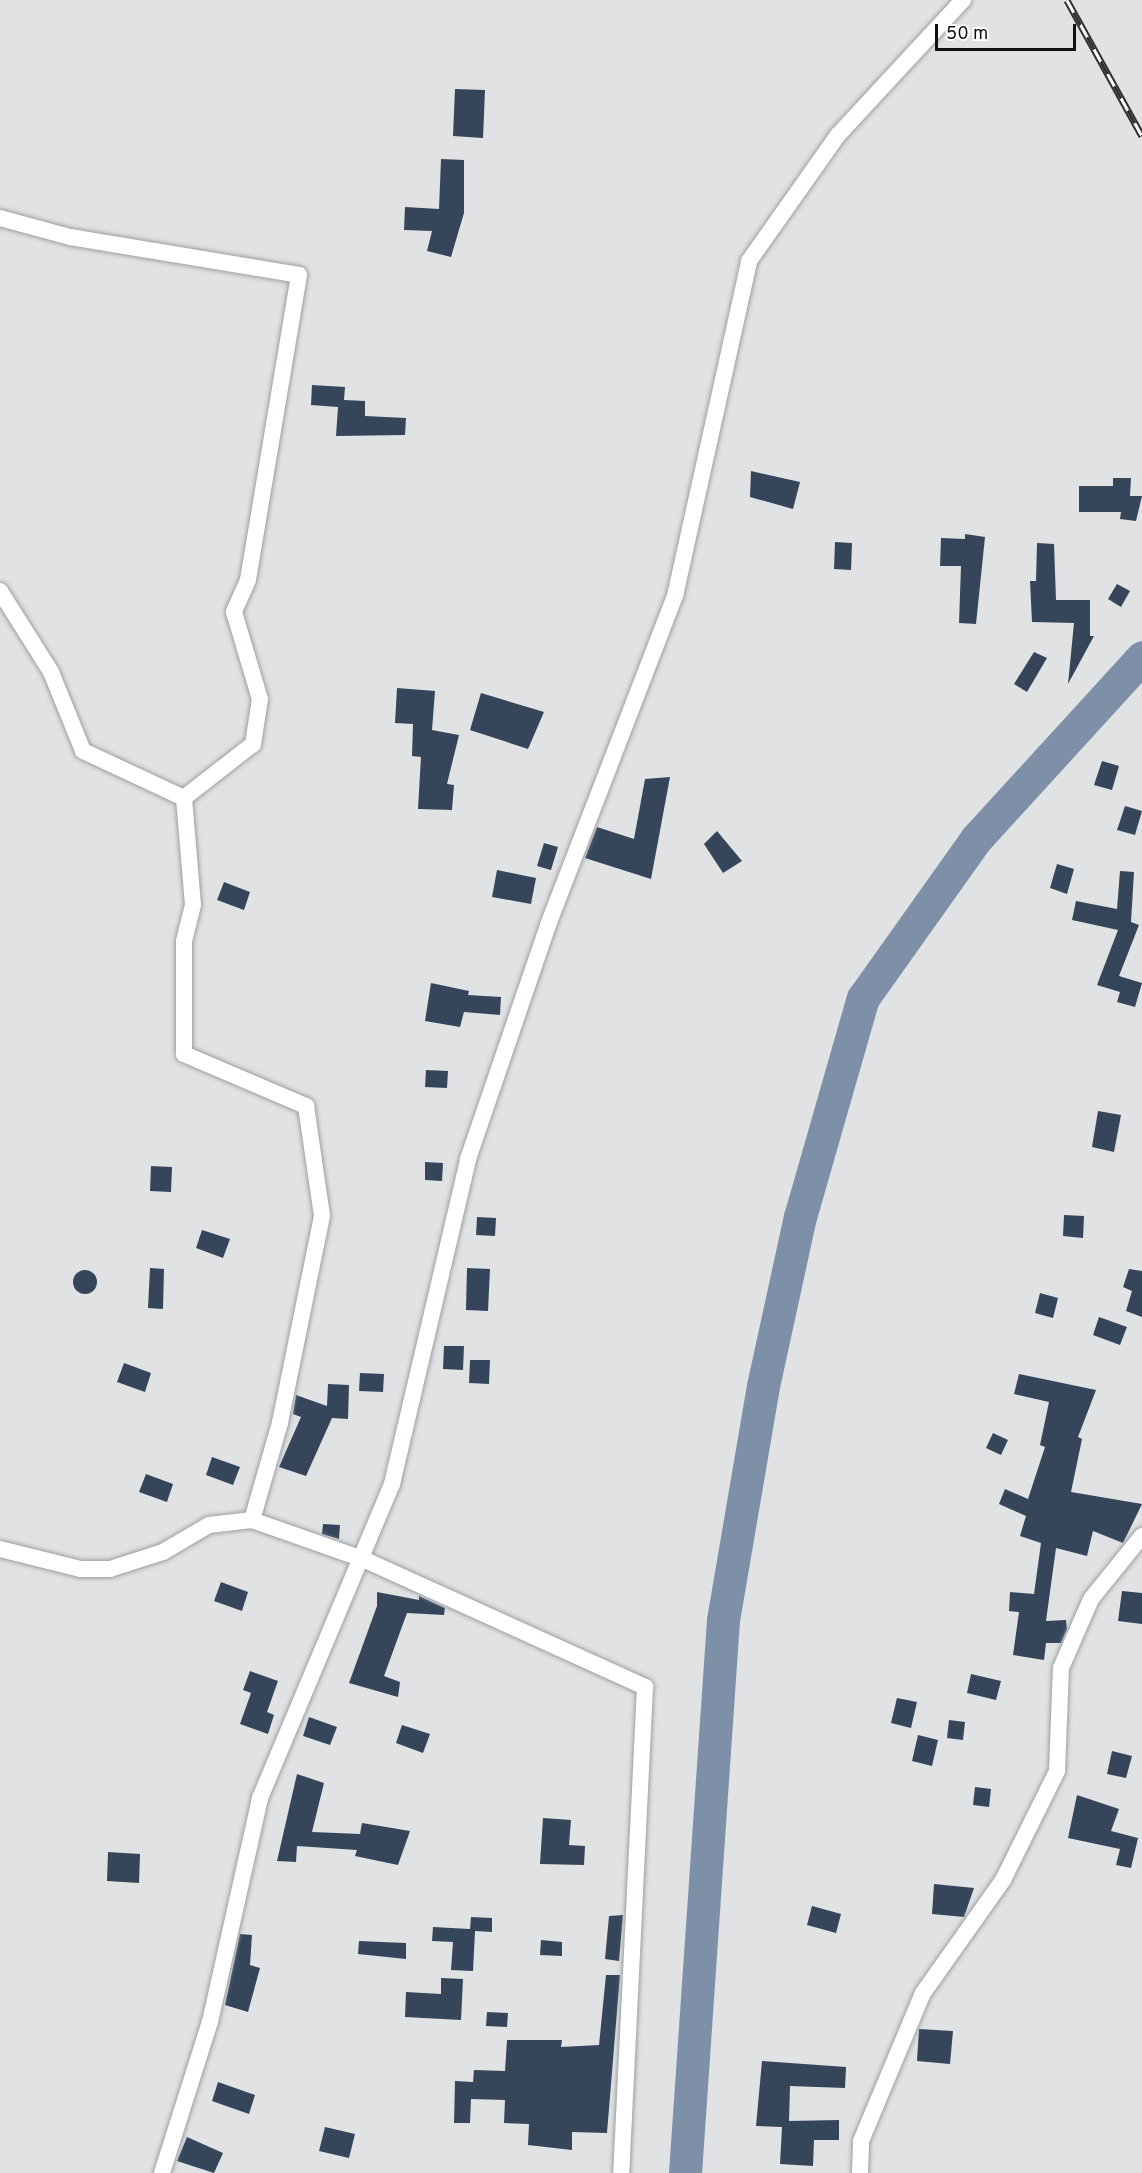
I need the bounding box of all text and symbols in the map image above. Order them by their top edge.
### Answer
scale bar [938,12,1079,50]
text: 50 m [946,23,988,46]

